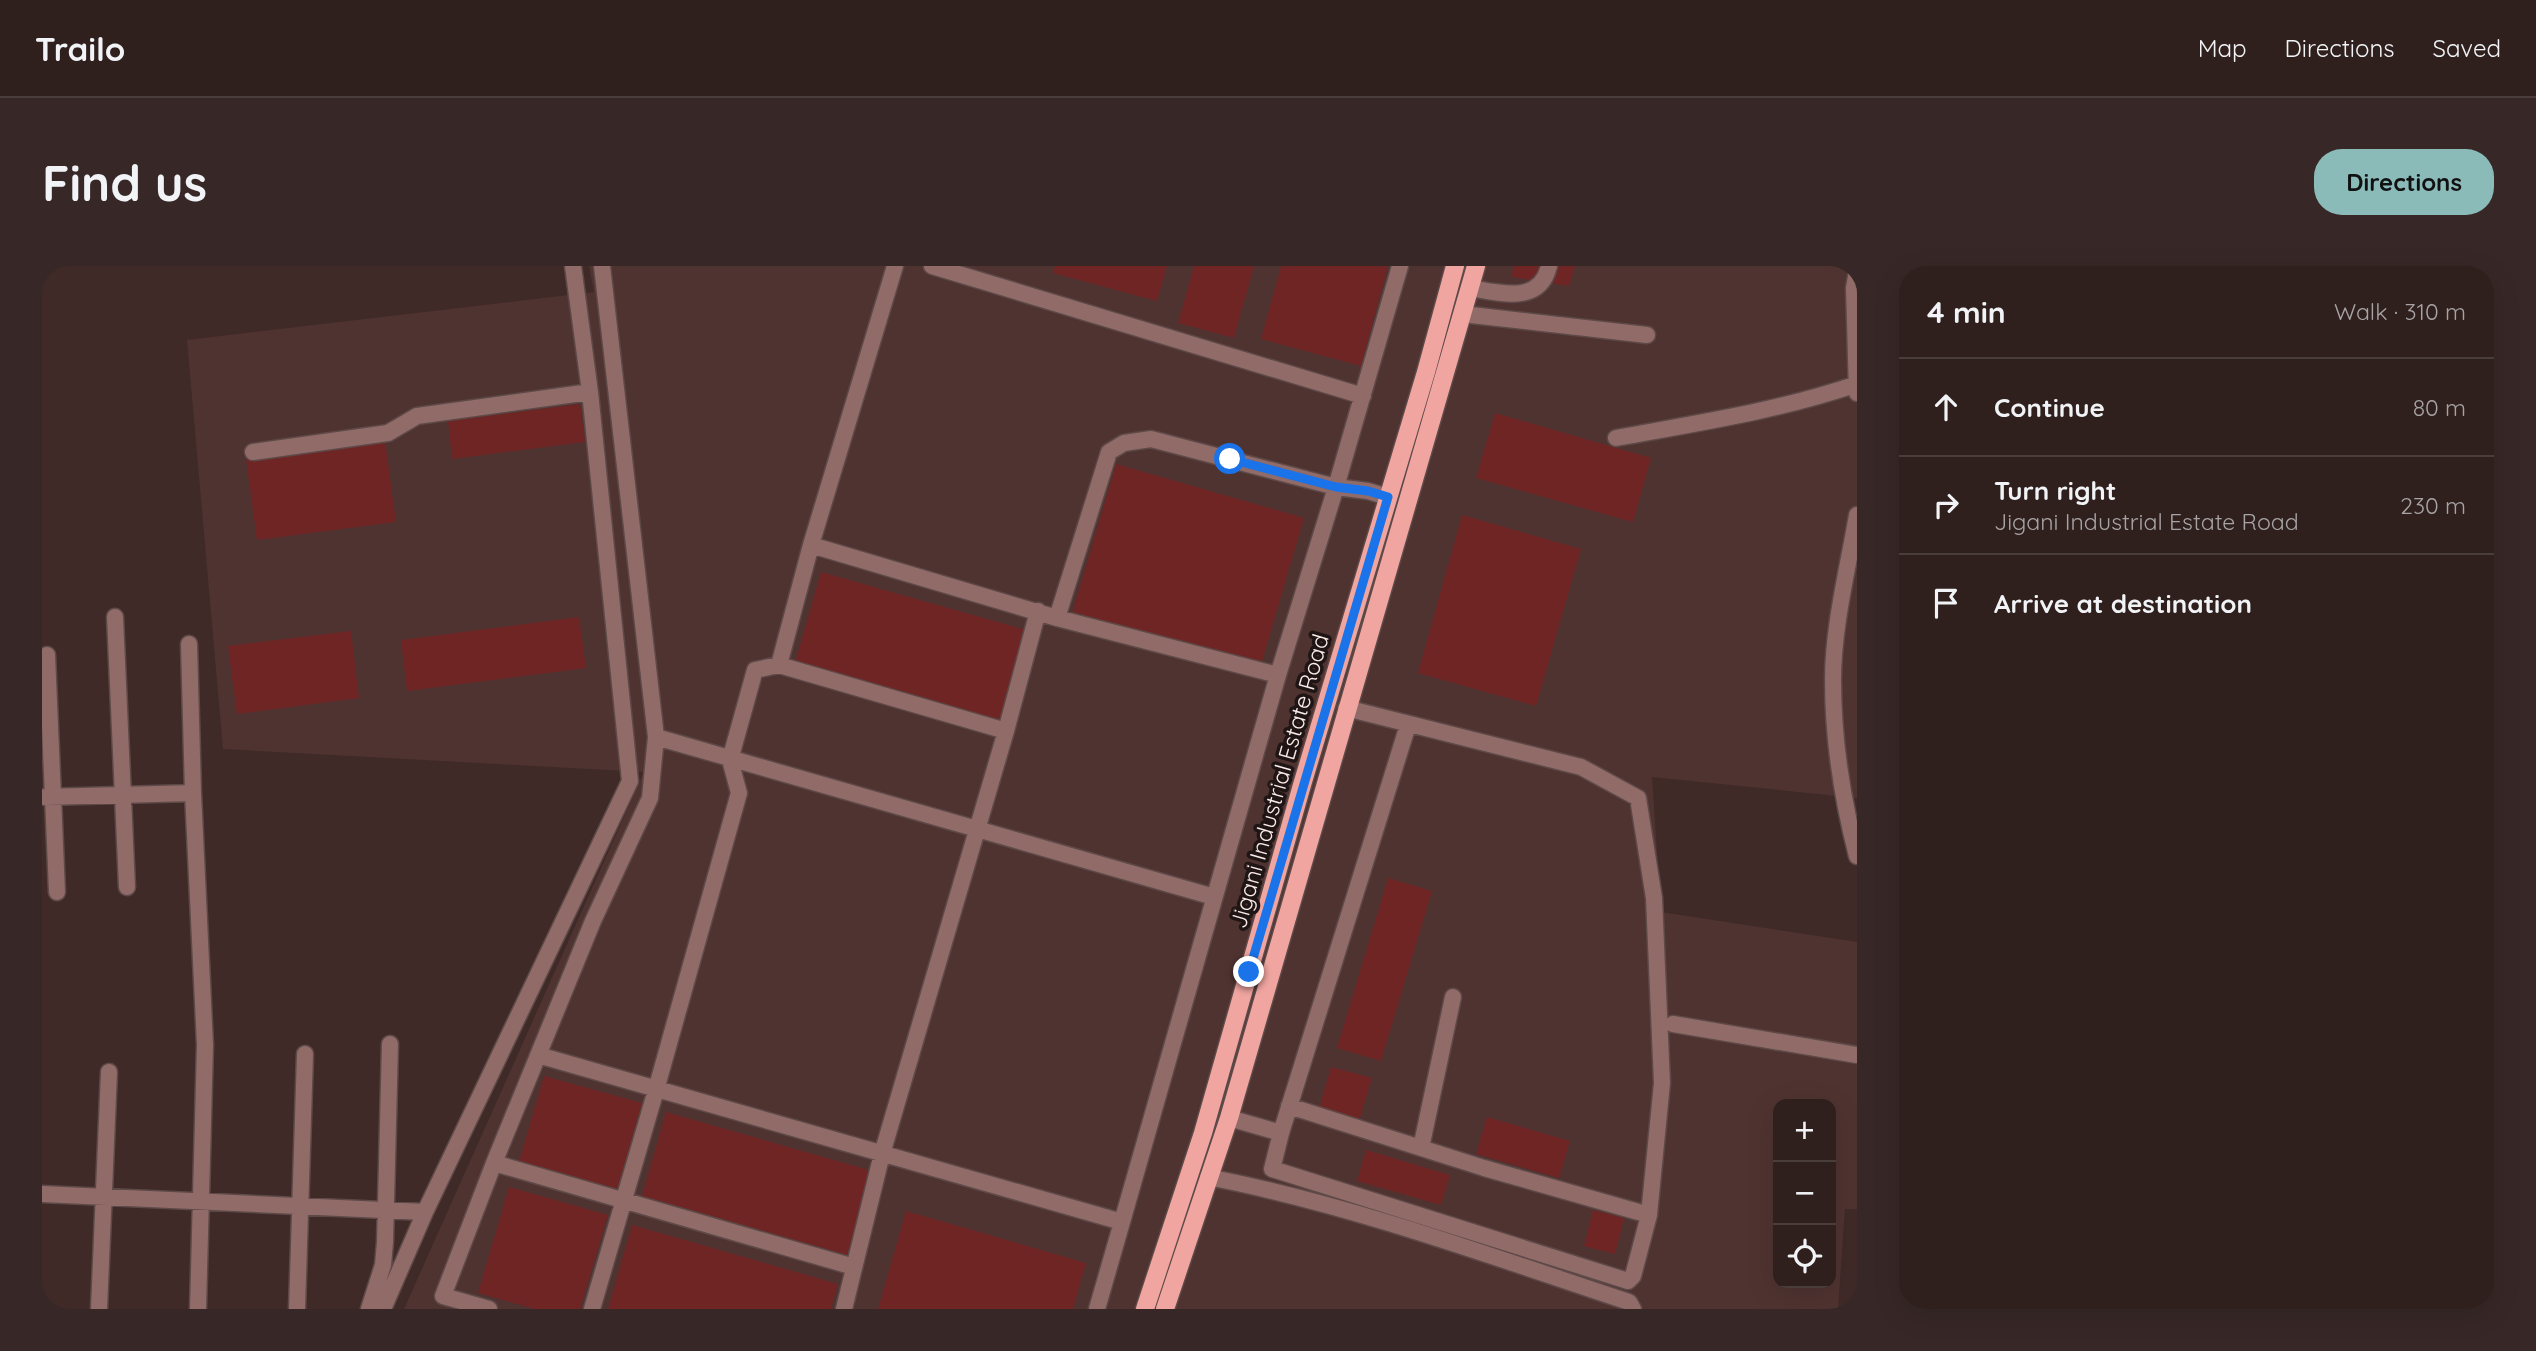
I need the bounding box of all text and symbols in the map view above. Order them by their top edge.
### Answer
text: Trailo [35,28,125,69]
text: Map [2198,33,2247,63]
text: Directions [2285,33,2395,63]
text: Saved [2433,33,2501,63]
button: Directions [2314,149,2494,215]
text: Find us [42,152,207,213]
text: 4 min [1927,293,2006,331]
text: Walk · 310 m [2334,297,2466,326]
icon: ahead [1927,388,1965,426]
text: Continue [1994,391,2105,424]
text: 80 m [2413,393,2466,422]
route start [1214,443,1245,474]
text: Turn right [1994,474,2116,507]
icon: right [1927,486,1965,524]
text: 230 m [2400,491,2466,520]
text: Jigani Industrial Estate Road [1994,507,2299,536]
icon: arrive [1927,584,1965,622]
text: Arrive at destination [1994,587,2252,620]
street label: Jigani Industrial Estate Road [1223,631,1335,931]
route end [1233,956,1264,987]
map controls [1773,1099,1836,1288]
button: + [1773,1099,1836,1162]
button: − [1773,1162,1836,1225]
button: locate [1773,1225,1836,1288]

